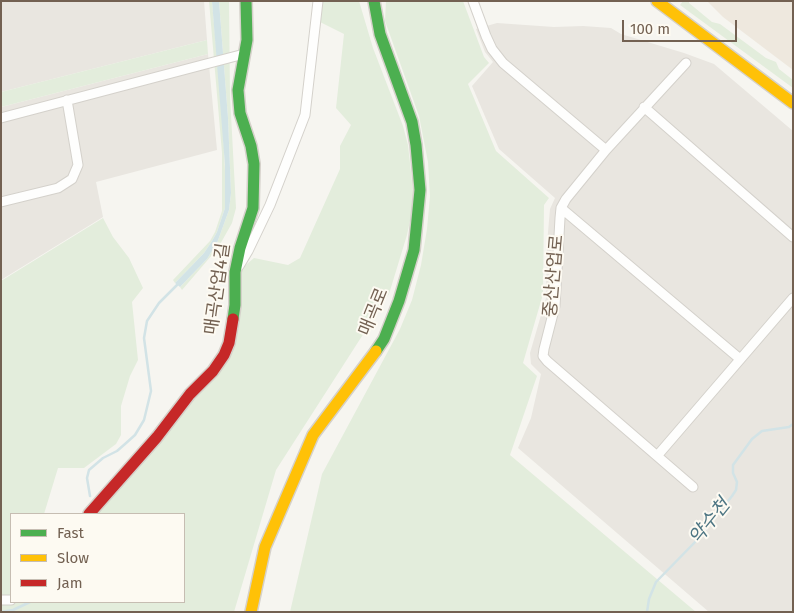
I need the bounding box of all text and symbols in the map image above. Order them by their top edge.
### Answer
scale bar [624,10,739,42]
text: 100 m [630,20,670,38]
street label: 중산산업로 [540,234,568,318]
street label: 매곡산업4길 [201,242,235,336]
street label: 매곡로 [355,285,393,339]
water label: 약수천 [685,494,735,550]
legend [10,513,185,603]
text: Fast [57,524,84,542]
text: Slow [57,549,89,567]
text: Jam [57,574,83,592]

